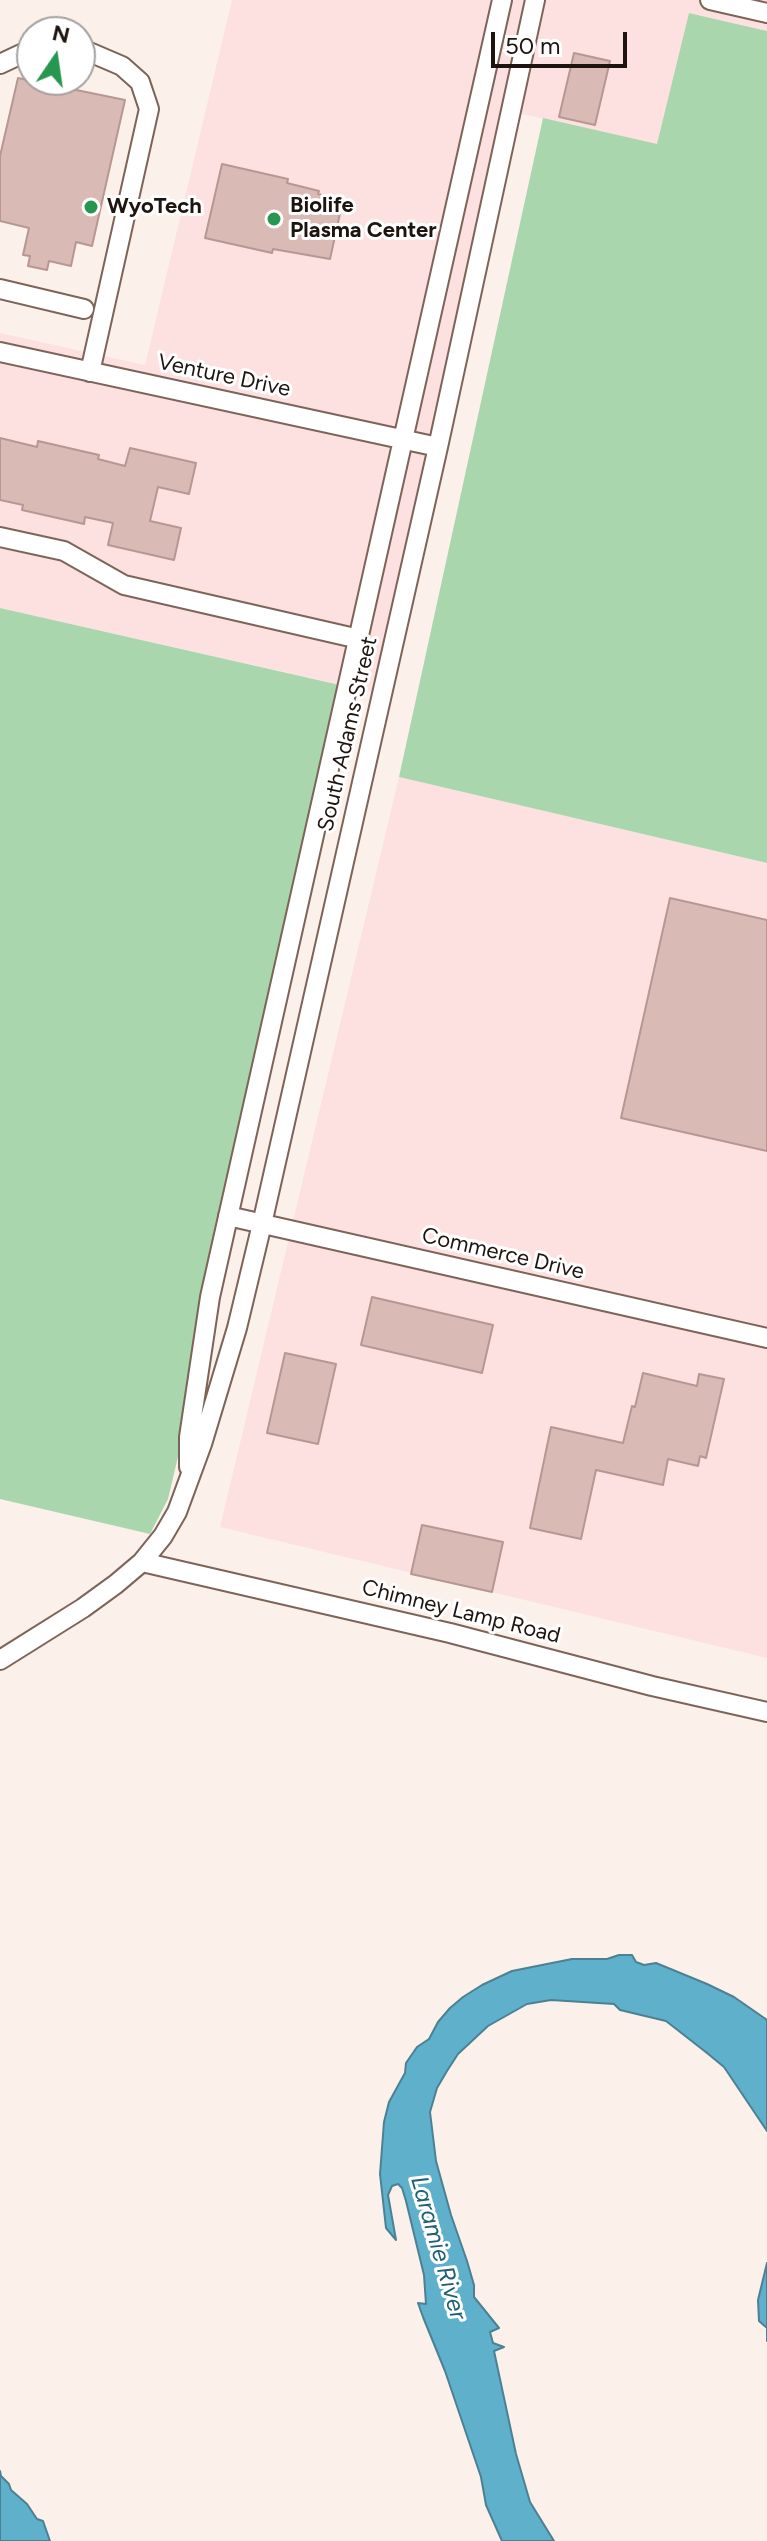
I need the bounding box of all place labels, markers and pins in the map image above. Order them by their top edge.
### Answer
place label: Biolife Plasma Center [290,193,437,244]
place label: WyoTech [107,194,202,220]
marker: WyoTech [82,198,100,216]
marker: Biolife Plasma Center [265,210,283,228]

